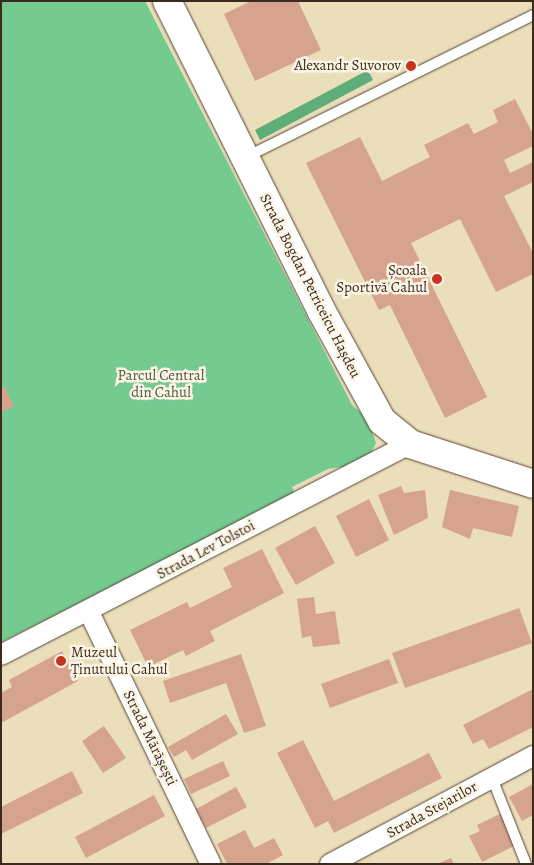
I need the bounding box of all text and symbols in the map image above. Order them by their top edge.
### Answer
place label: Alexandr Suvorov [294,57,401,75]
marker: Alexandr Suvorov [405,60,417,72]
street label: Strada Bogdan Petriceicu Hașdeu [256,191,364,381]
place label: Școala Sportivă Cahul [336,261,427,296]
marker: Școala Sportivă Cahul [431,273,443,285]
park label: Parcul Central din Cahul [118,366,204,401]
street label: Strada Lev Tolstoi [154,517,258,583]
place label: Muzeul Ținutului Cahul [71,643,168,678]
marker: Muzeul Ținutului Cahul [55,655,67,667]
street label: Strada Mărășești [119,688,181,788]
street label: Strada Stejarilor [384,778,480,842]

